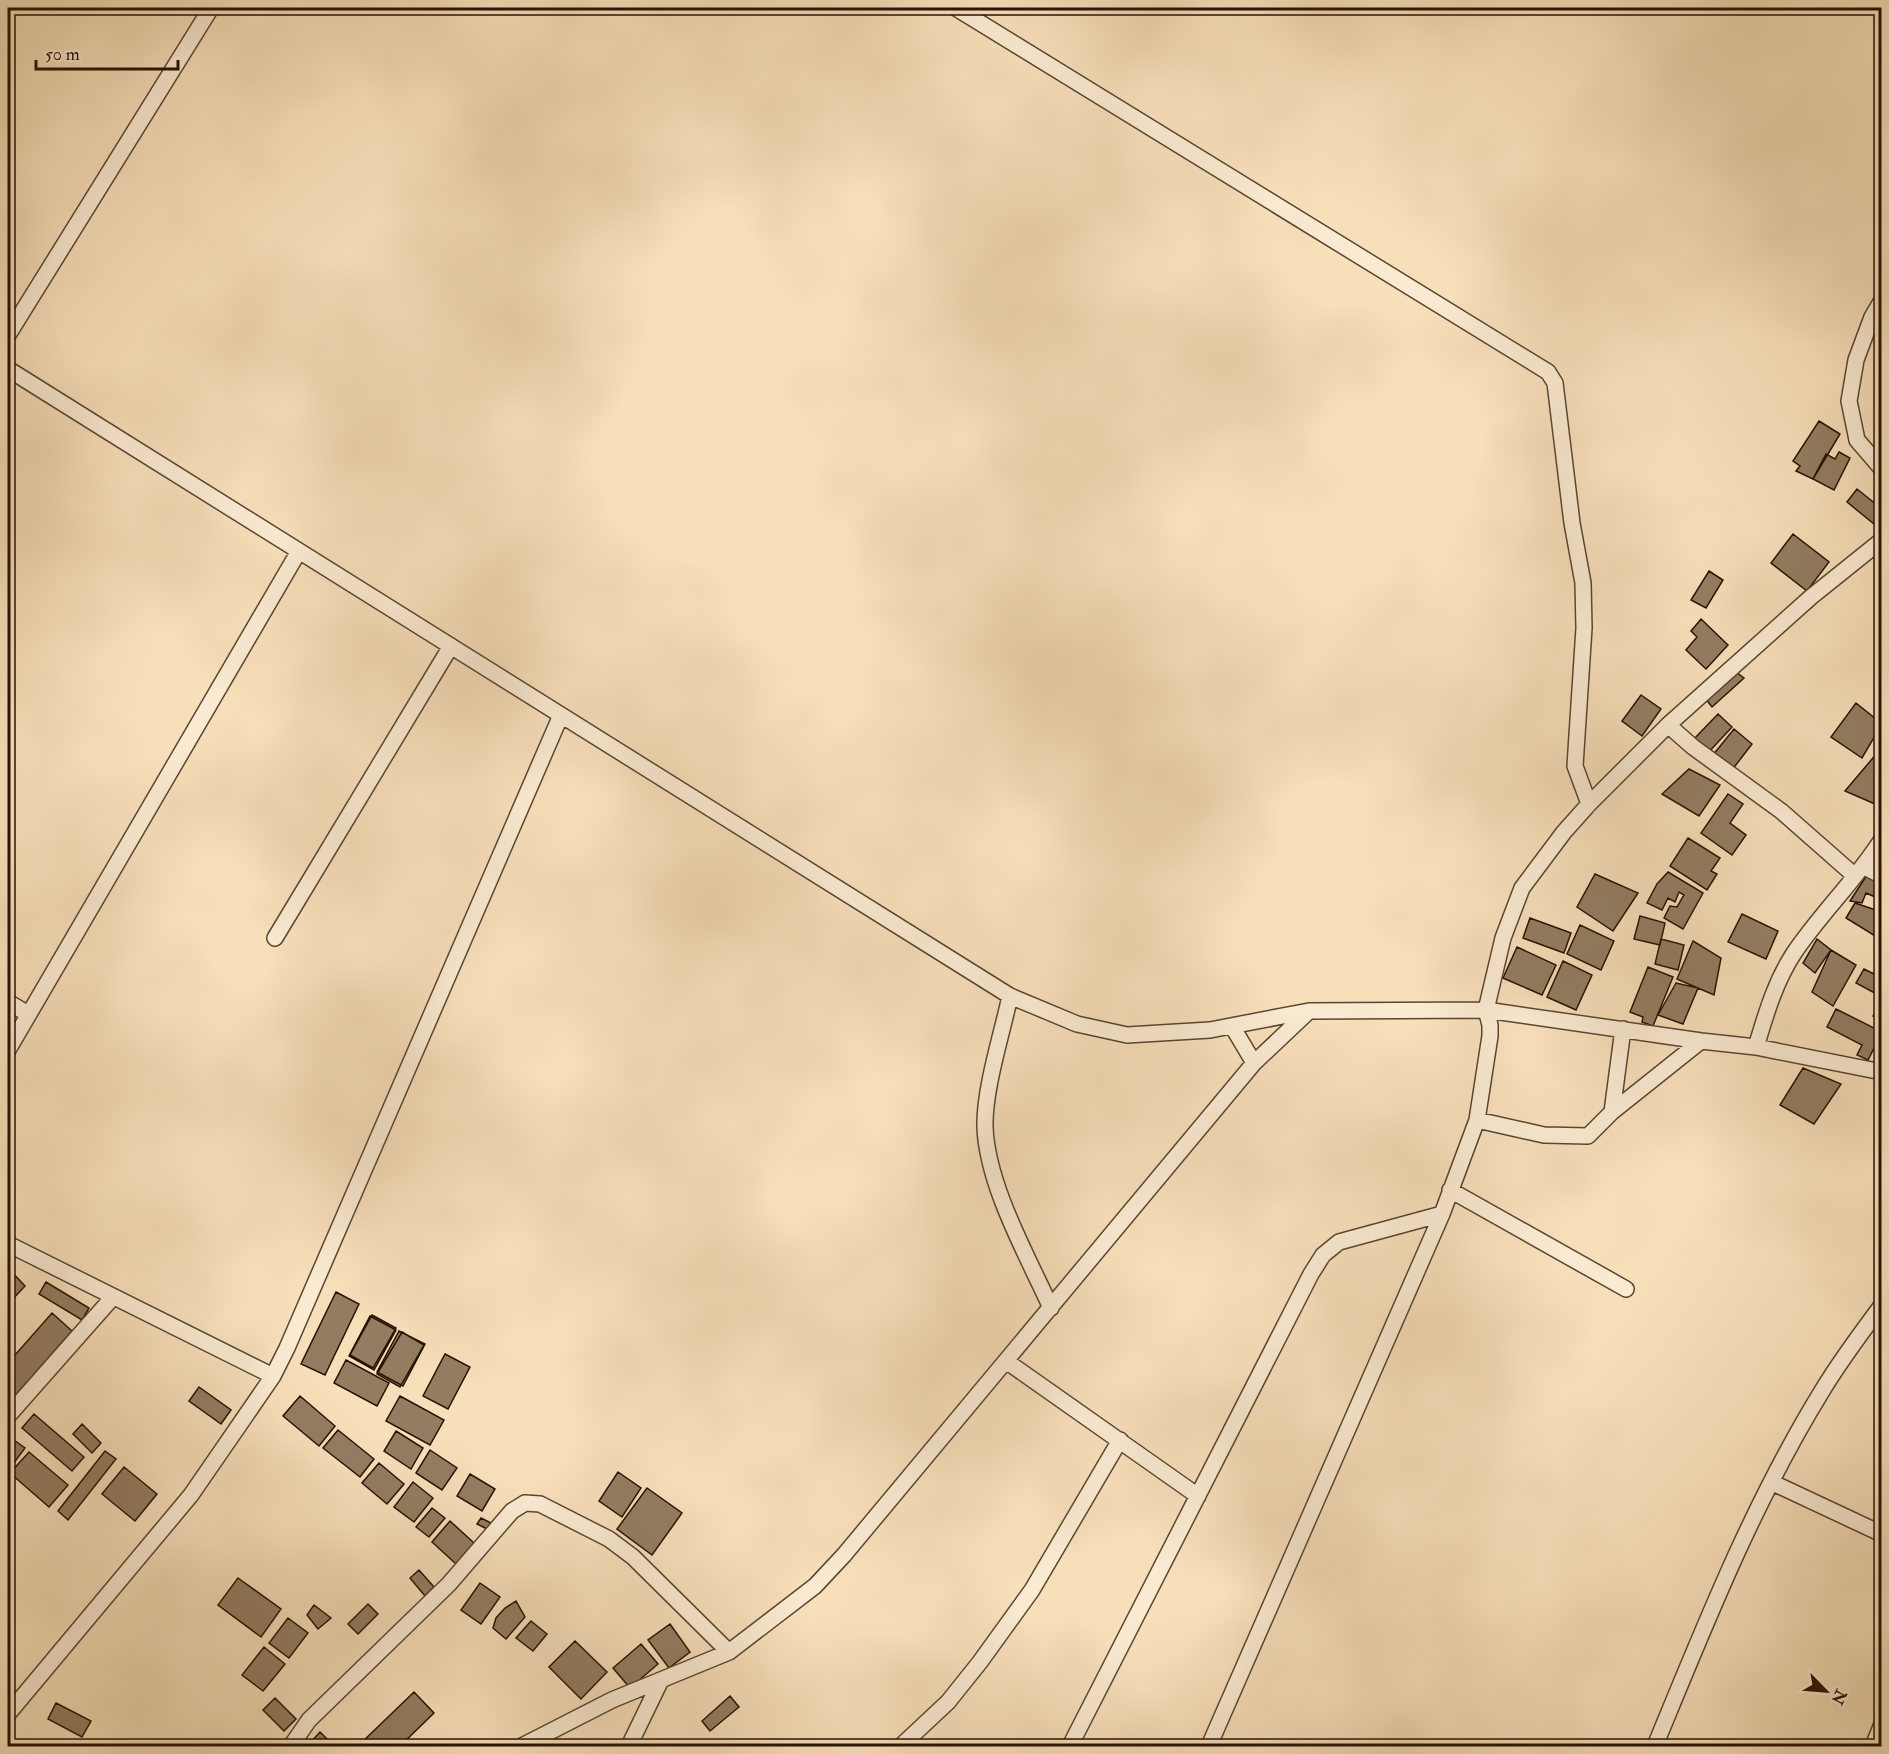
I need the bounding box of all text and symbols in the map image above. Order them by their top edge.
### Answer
scale bar [36,33,178,71]
text: 50 m [45,43,80,66]
north arrow [1796,1661,1856,1721]
text: N [1826,1685,1851,1708]

